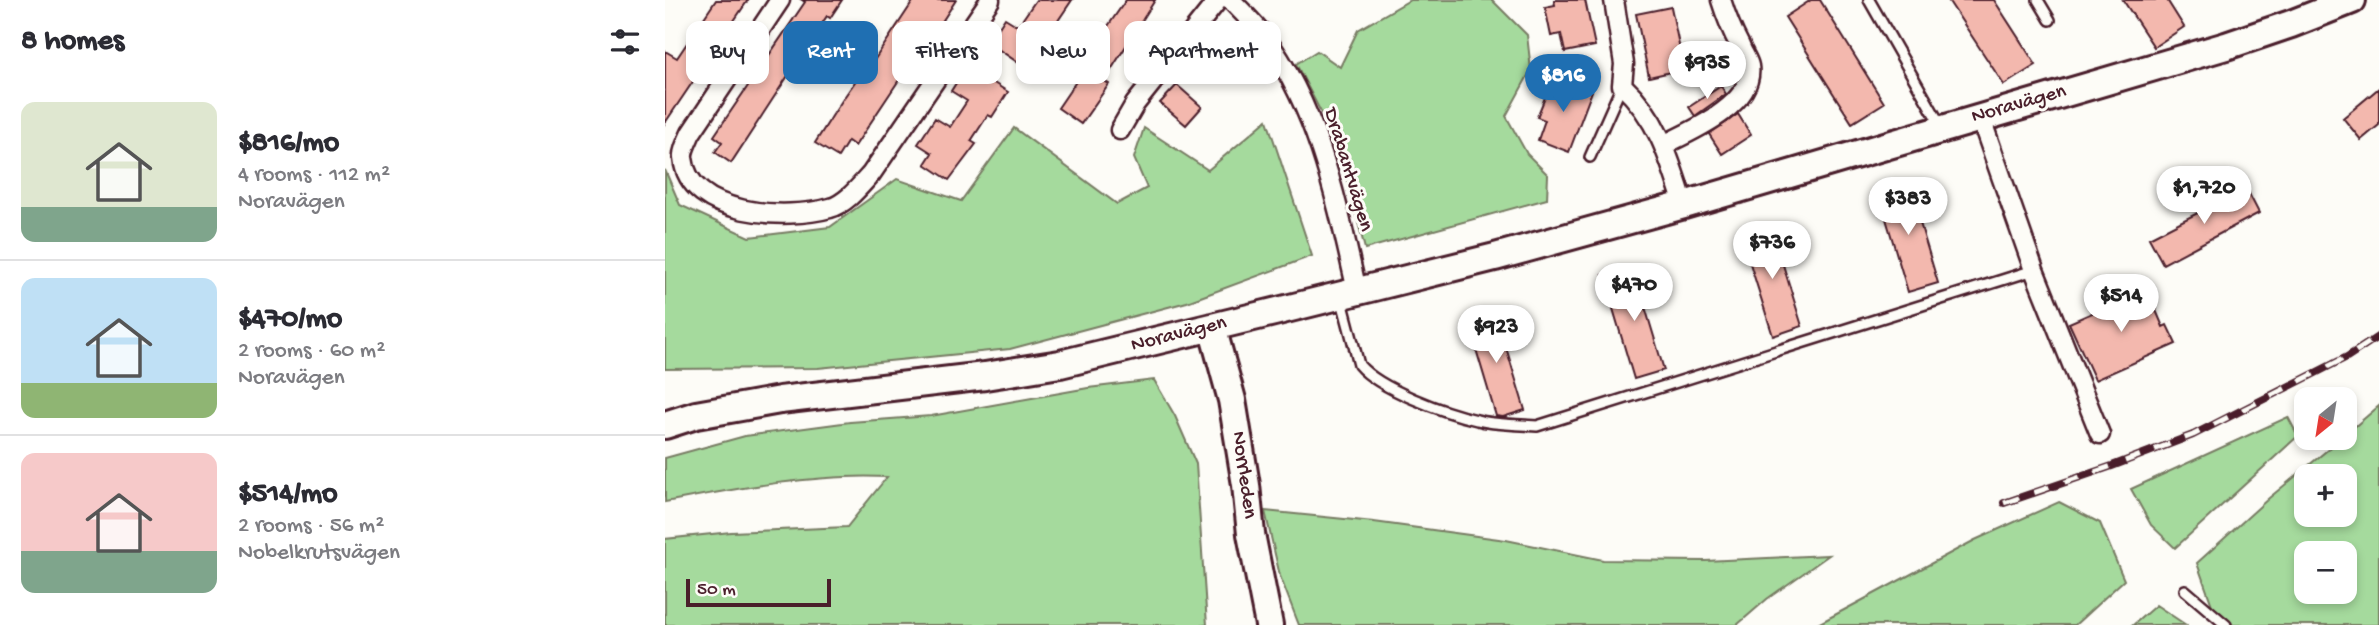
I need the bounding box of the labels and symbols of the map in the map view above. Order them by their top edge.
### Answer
pin: $935 [1666,42,1748,101]
pin: $816 [1522,54,1604,114]
street label: Noravägen [1969,80,2069,130]
street label: Drabantvägen [1316,103,1378,235]
pin: $1,720 [2147,166,2261,226]
pin: $383 [1867,177,1949,237]
pin: $736 [1731,222,1813,281]
pin: $470 [1593,264,1675,323]
pin: $514 [2080,274,2162,334]
pin: $923 [1455,306,1537,365]
street label: Noravägen [1129,311,1229,359]
north arrow [2294,387,2357,450]
street label: Norrleden [1224,430,1262,520]
scale bar [686,576,831,608]

